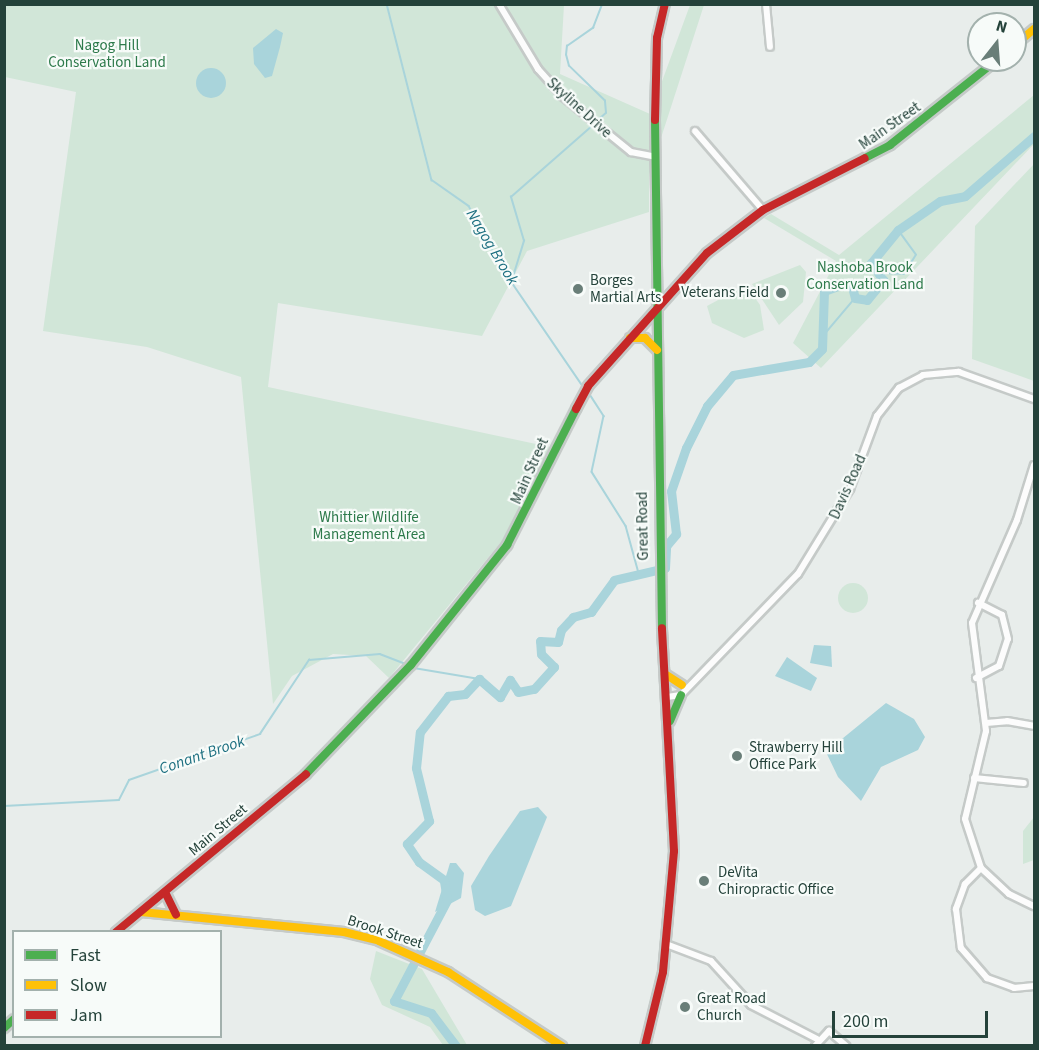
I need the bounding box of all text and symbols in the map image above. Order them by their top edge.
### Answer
north arrow [967,12,1027,72]
text: N [993,15,1010,39]
park label: Nagog Hill Conservation Land [48,36,166,71]
street label: Skyline Drive [543,74,615,142]
street label: Main Street [856,98,924,154]
water label: Nagog Brook [462,205,522,289]
park label: Nashoba Brook Conservation Land [806,258,924,293]
place label: Borges Martial Arts [590,271,661,306]
marker: Borges Martial Arts [571,282,585,296]
place label: Veterans Field [681,284,769,302]
marker: Veterans Field [774,286,788,300]
street label: Main Street [507,435,553,507]
street label: Davis Road [826,452,870,522]
street label: Great Road [633,491,653,561]
park label: Whittier Wildlife Management Area [312,508,426,543]
water label: Conant Brook [157,731,247,779]
place label: Strawberry Hill Office Park [749,738,843,773]
marker: Strawberry Hill Office Park [730,749,744,763]
street label: Main Street [185,800,251,860]
place label: DeVita Chiropractic Office [718,863,834,898]
marker: DeVita Chiropractic Office [695,872,713,890]
street label: Brook Street [345,911,425,953]
legend [12,930,222,1038]
text: Fast [70,943,101,968]
text: Slow [70,973,107,998]
place label: Great Road Church [697,989,766,1024]
scale bar [835,999,991,1037]
marker: Great Road Church [678,1000,692,1014]
text: Jam [70,1003,103,1028]
text: 200 m [843,1009,888,1034]

